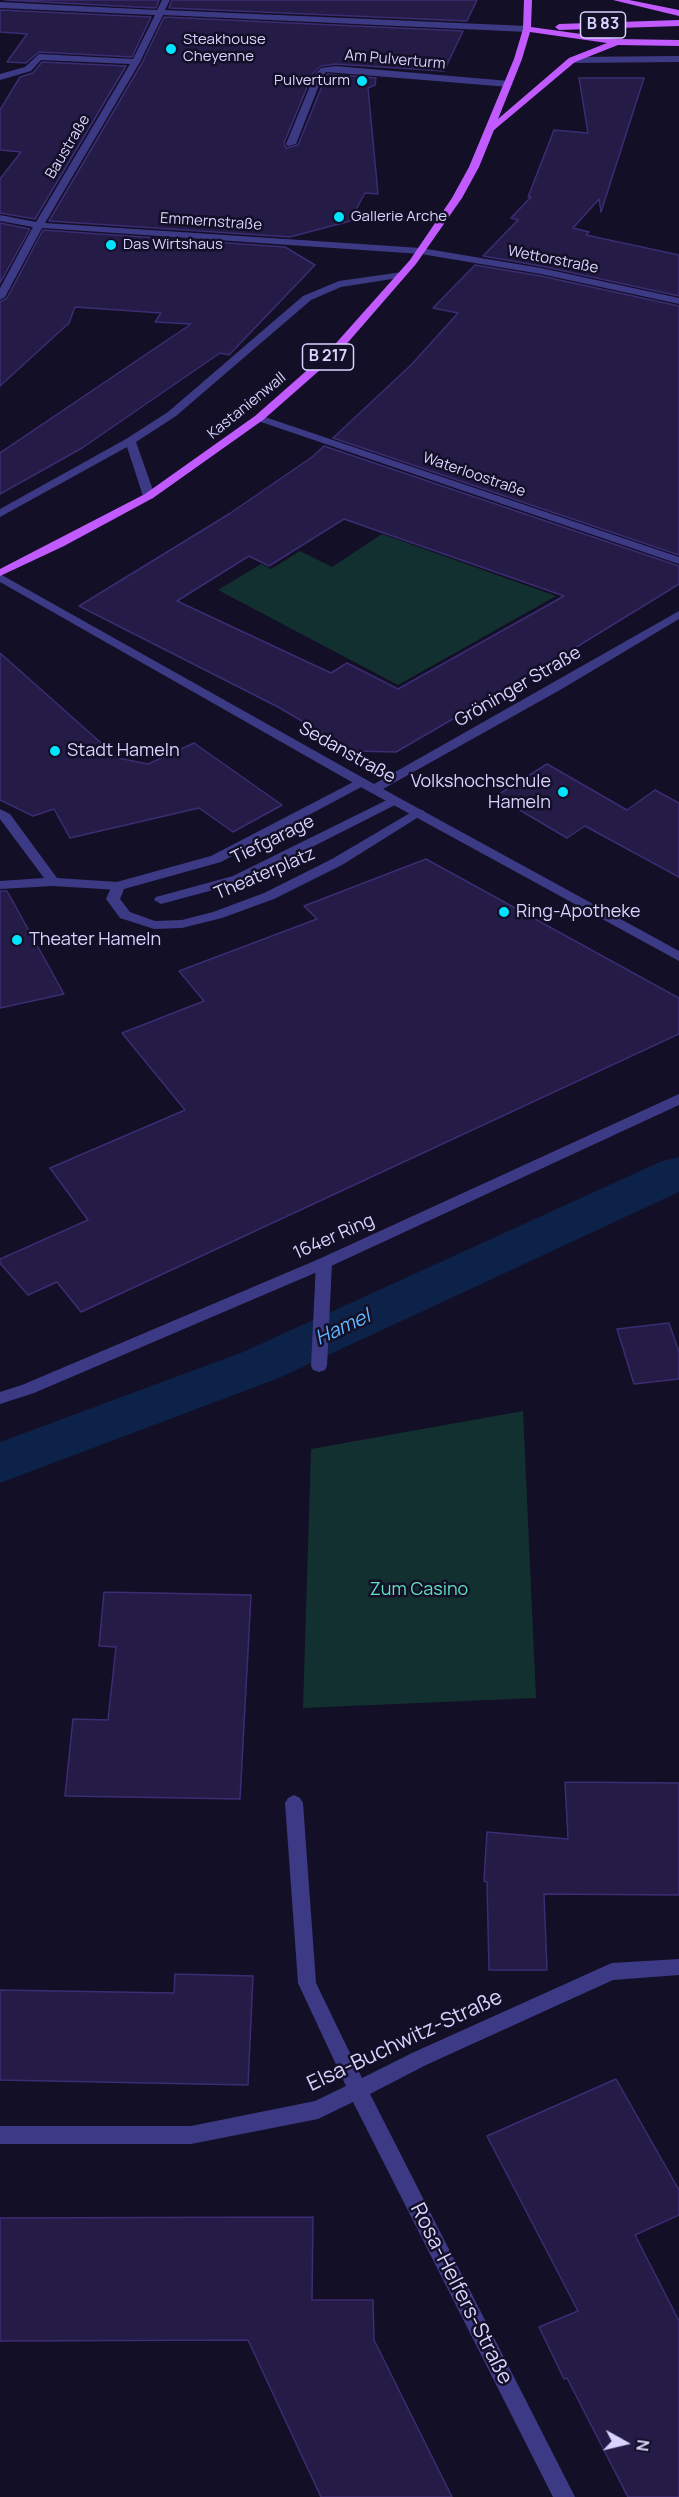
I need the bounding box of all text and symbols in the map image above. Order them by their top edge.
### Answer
road number: B 83 [580,12,626,38]
place label: Steakhouse Cheyenne [183,31,266,66]
marker: Steakhouse Cheyenne [164,42,178,56]
street label: Am Pulverturm [344,47,446,73]
place label: Pulverturm [274,72,350,90]
marker: Pulverturm [355,74,369,88]
street label: Baustraße [42,112,94,182]
place label: Gallerie Arche [351,208,447,226]
street label: Emmernstraße [159,209,263,235]
marker: Gallerie Arche [332,210,346,224]
place label: Das Wirtshaus [123,236,223,254]
marker: Das Wirtshaus [104,238,118,252]
street label: Wettorstraße [506,242,600,278]
road number: B 217 [302,344,354,370]
street label: Kastanienwall [204,369,290,443]
street label: Waterloostraße [420,449,528,501]
street label: Gröninger Straße [451,642,585,732]
street label: Sedanstraße [295,718,399,788]
place label: Stadt Hameln [67,740,180,762]
marker: Stadt Hameln [48,744,62,758]
place label: Volkshochschule Hameln [411,771,551,814]
marker: Volkshochschule Hameln [556,785,570,799]
street label: Tiefgarage [228,811,318,869]
street label: Theaterplatz [211,843,319,905]
place label: Ring-Apotheke [516,901,640,923]
marker: Ring-Apotheke [497,905,511,919]
place label: Theater Hameln [29,929,161,951]
marker: Theater Hameln [10,933,24,947]
street label: 164er Ring [290,1210,378,1264]
water label: Hamel [312,1305,374,1351]
park label: Zum Casino [370,1579,468,1601]
street label: Elsa-Buchwitz-Straße [304,1985,506,2097]
street label: Rosa-Helfers-Straße [404,2199,518,2389]
north arrow [595,2413,655,2473]
text: N [631,2438,655,2453]

